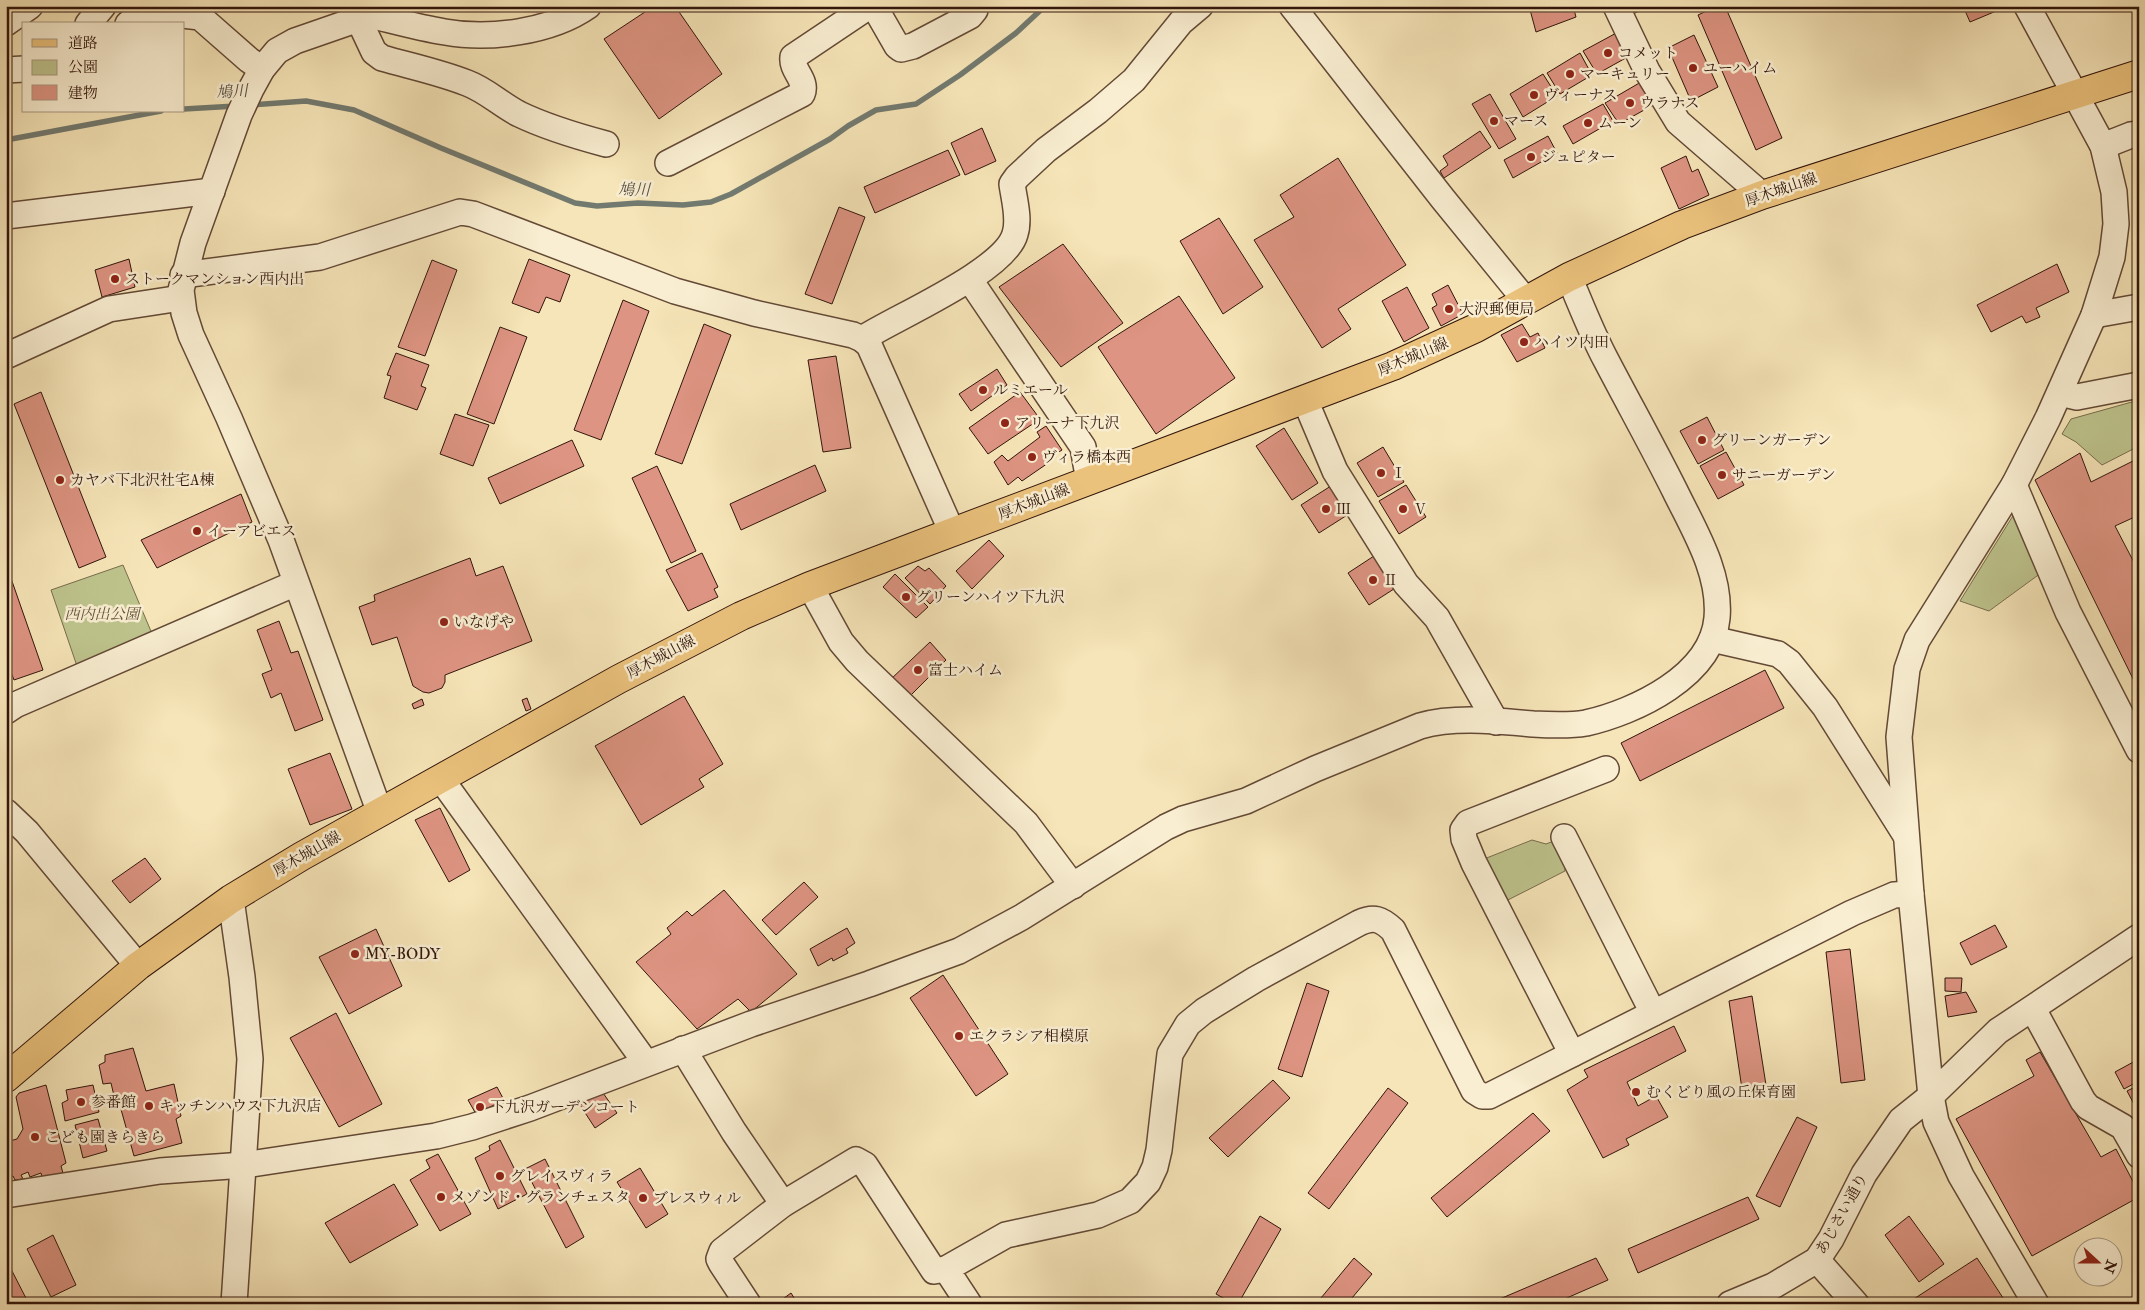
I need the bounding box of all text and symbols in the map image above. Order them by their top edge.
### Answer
legend [22,22,185,112]
text: 道路 [68,34,98,53]
place label: コメット [1618,44,1678,63]
marker: コメット [1602,47,1614,59]
text: 公園 [68,58,98,77]
place label: ユーハイム [1703,59,1777,78]
marker: ユーハイム [1687,62,1699,74]
place label: マーキュリー [1580,65,1670,84]
marker: マーキュリー [1564,68,1576,80]
water label: 鳩川 [215,81,251,103]
text: 建物 [68,84,98,103]
place label: ヴィーナス [1544,86,1618,105]
marker: ヴィーナス [1528,89,1540,101]
place label: ウラナス [1640,94,1699,113]
marker: ウラナス [1624,97,1636,109]
place label: マース [1504,112,1548,131]
place label: ムーン [1598,114,1642,133]
marker: マース [1488,115,1500,127]
marker: ムーン [1582,117,1594,129]
place label: ジュピター [1541,148,1616,167]
marker: ジュピター [1525,151,1537,163]
street label: 厚木城山線 [1742,169,1820,211]
water label: 鳩川 [618,180,652,200]
place label: ストークマンション西内出 [125,270,304,289]
marker: ストークマンション西内出 [109,273,121,285]
place label: 大沢郵便局 [1459,300,1534,319]
marker: 大沢郵便局 [1443,303,1455,315]
place label: ハイツ内田 [1534,333,1609,352]
street label: 厚木城山線 [1375,334,1451,380]
marker: ハイツ内田 [1518,336,1530,348]
place label: ルミエール [993,381,1068,400]
marker: ルミエール [977,384,989,396]
place label: アリーナ下九沢 [1015,414,1119,433]
marker: アリーナ下九沢 [999,417,1011,429]
place label: グリーンガーデン [1712,431,1831,450]
marker: グリーンガーデン [1696,434,1708,446]
place label: ヴィラ橋本西 [1042,448,1131,467]
marker: ヴィラ橋本西 [1026,451,1038,463]
place label: Ⅰ [1391,464,1406,483]
place label: サニーガーデン [1732,466,1836,485]
marker: Ⅰ [1375,467,1387,479]
marker: サニーガーデン [1716,469,1728,481]
place label: カヤバ下北沢社宅A棟 [70,471,215,490]
marker: カヤバ下北沢社宅A棟 [54,474,66,486]
street label: 厚木城山線 [996,480,1072,524]
place label: Ⅲ [1336,500,1351,519]
place label: Ⅴ [1413,500,1428,519]
marker: Ⅲ [1320,503,1332,515]
marker: Ⅴ [1397,503,1409,515]
place label: イーアビエス [207,522,296,541]
marker: イーアビエス [191,525,203,537]
place label: Ⅱ [1383,571,1398,590]
marker: Ⅱ [1367,574,1379,586]
place label: グリーンハイツ下九沢 [916,588,1065,607]
marker: グリーンハイツ下九沢 [900,591,912,603]
park label: 西内出公園 [64,605,142,624]
place label: いなげや [454,613,514,632]
marker: いなげや [438,616,450,628]
street label: 厚木城山線 [623,631,699,683]
place label: 富士ハイム [928,661,1003,680]
marker: 富士ハイム [912,664,924,676]
street label: 厚木城山線 [270,827,344,881]
place label: MY-BODY [365,945,441,964]
marker: MY-BODY [349,948,361,960]
place label: エクラシア相模原 [969,1027,1089,1046]
marker: エクラシア相模原 [953,1030,965,1042]
place label: むくどり風の丘保育園 [1646,1083,1796,1102]
marker: むくどり風の丘保育園 [1630,1086,1642,1098]
place label: 参番館 [91,1093,136,1112]
marker: 参番館 [75,1096,87,1108]
place label: キッチンハウス下九沢店 [159,1097,321,1116]
place label: 下九沢ガーデンコート [490,1098,640,1117]
marker: キッチンハウス下九沢店 [143,1100,155,1112]
marker: 下九沢ガーデンコート [474,1101,486,1113]
place label: こども園きらきら [45,1128,165,1147]
marker: こども園きらきら [29,1131,41,1143]
place label: グレイスヴィラ [510,1167,613,1186]
marker: グレイスヴィラ [494,1170,506,1182]
street label: あじさい通り [1812,1170,1872,1258]
place label: メゾンド・グランチェスタ [451,1188,630,1207]
place label: ブレスウィル [653,1189,741,1208]
marker: メゾンド・グランチェスタ [435,1191,447,1203]
marker: ブレスウィル [637,1192,649,1204]
north arrow [2072,1238,2122,1288]
text: N [2099,1257,2120,1276]

